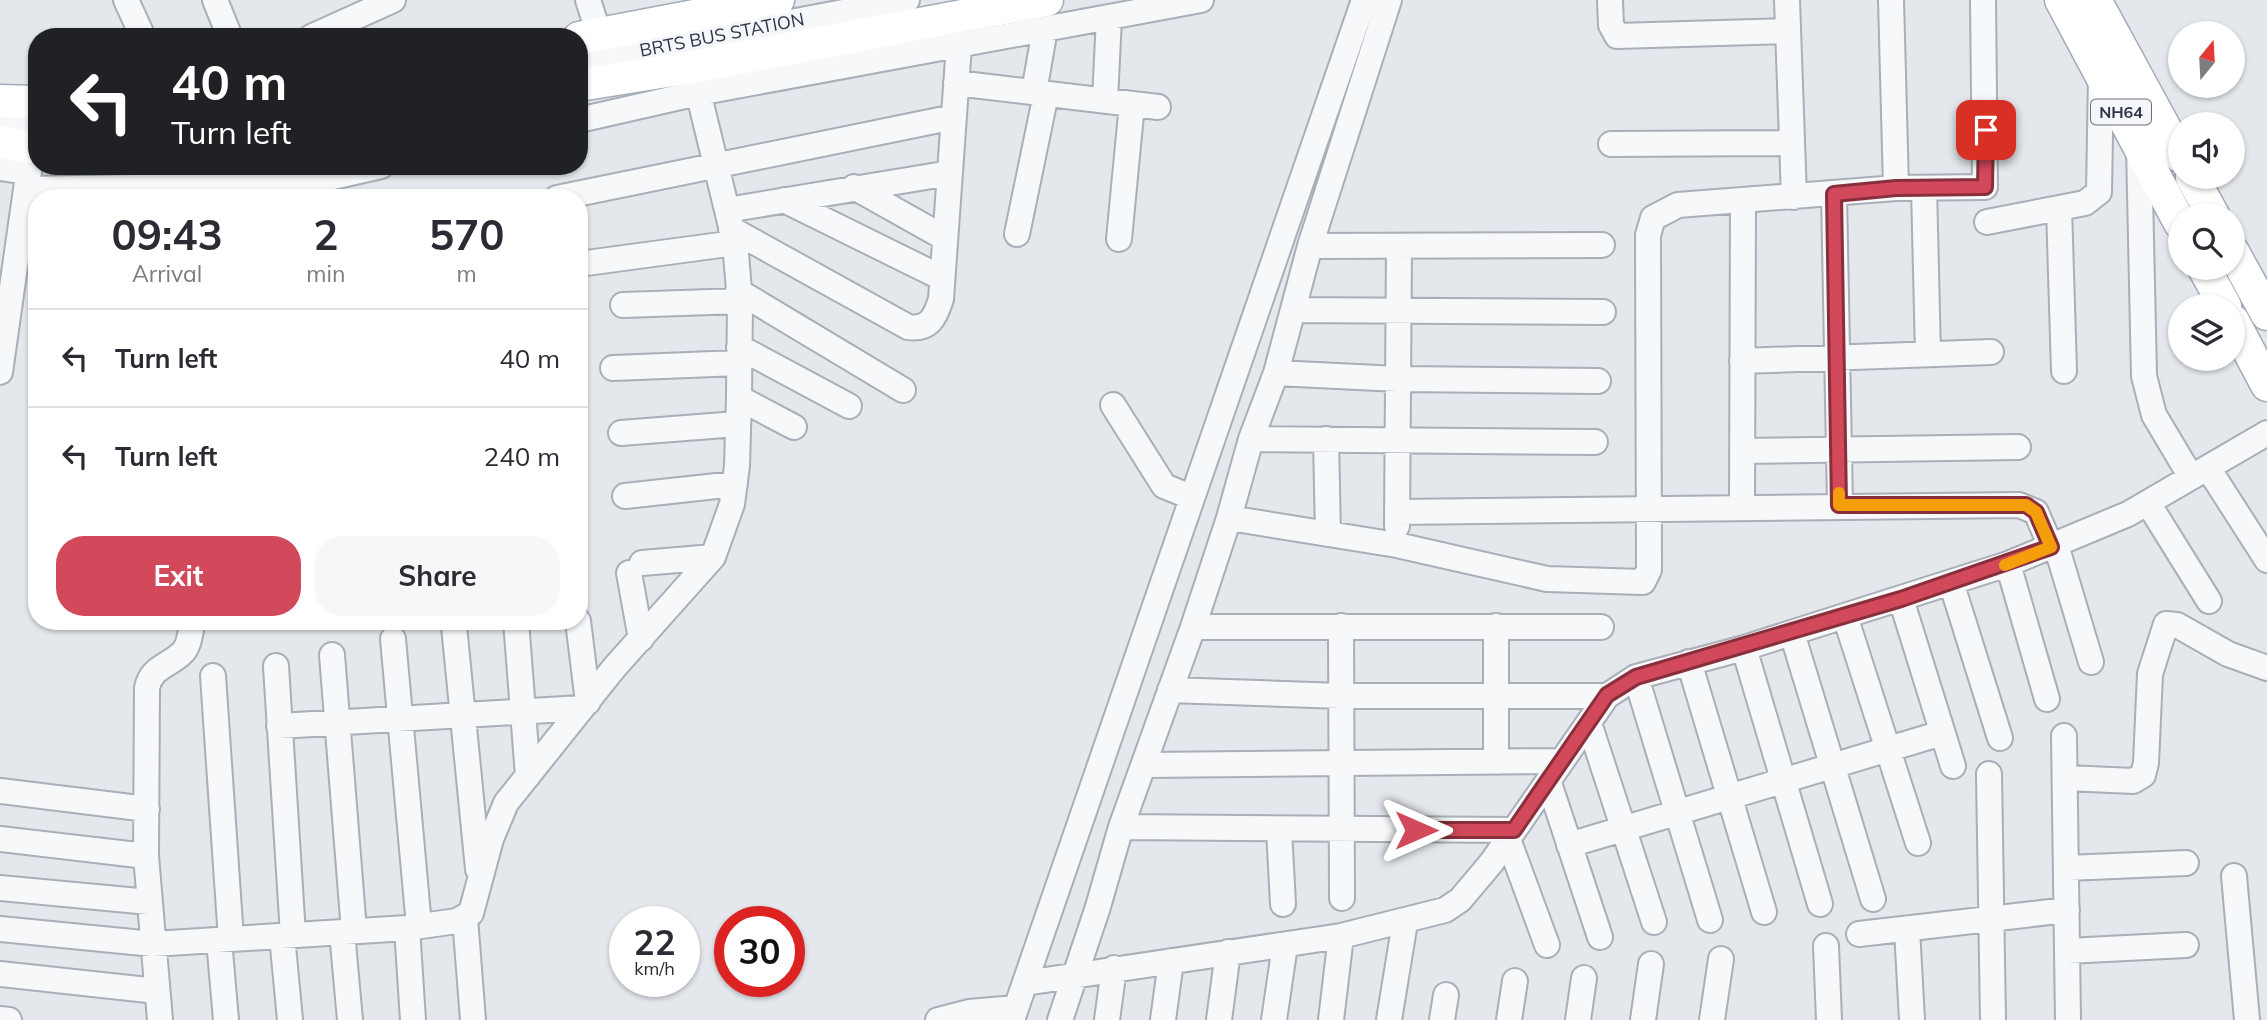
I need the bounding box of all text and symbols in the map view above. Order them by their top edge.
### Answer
street label: BRTS BUS STATION [638,7,806,62]
north arrow [2168,21,2245,98]
map controls [2168,21,2245,371]
text: 40 m [171,51,287,112]
icon: left [56,56,147,147]
pin [1956,100,2016,160]
road number: NH64 [2091,100,2151,124]
icon: arrive [1967,111,2005,149]
text: Turn left [171,112,291,152]
button: sound [2168,112,2245,189]
button: search [2168,203,2245,280]
text: 09:43 [112,208,223,261]
text: 2 [313,208,338,261]
text: 570 [429,208,504,261]
text: Arrival [132,259,202,288]
text: min [306,259,345,288]
text: m [457,259,477,288]
button: layers [2168,294,2245,371]
icon: left [56,339,94,377]
text: Turn left [115,342,217,375]
text: 40 m [499,342,560,375]
icon: left [56,437,94,475]
text: Turn left [115,440,217,473]
text: 240 m [484,440,560,473]
button: Exit [56,536,301,616]
button: Share [315,536,560,616]
position arrow [1379,793,1453,867]
speed limit sign: 30 [714,906,805,997]
text: 22 [633,920,676,964]
text: km/h [634,957,675,980]

